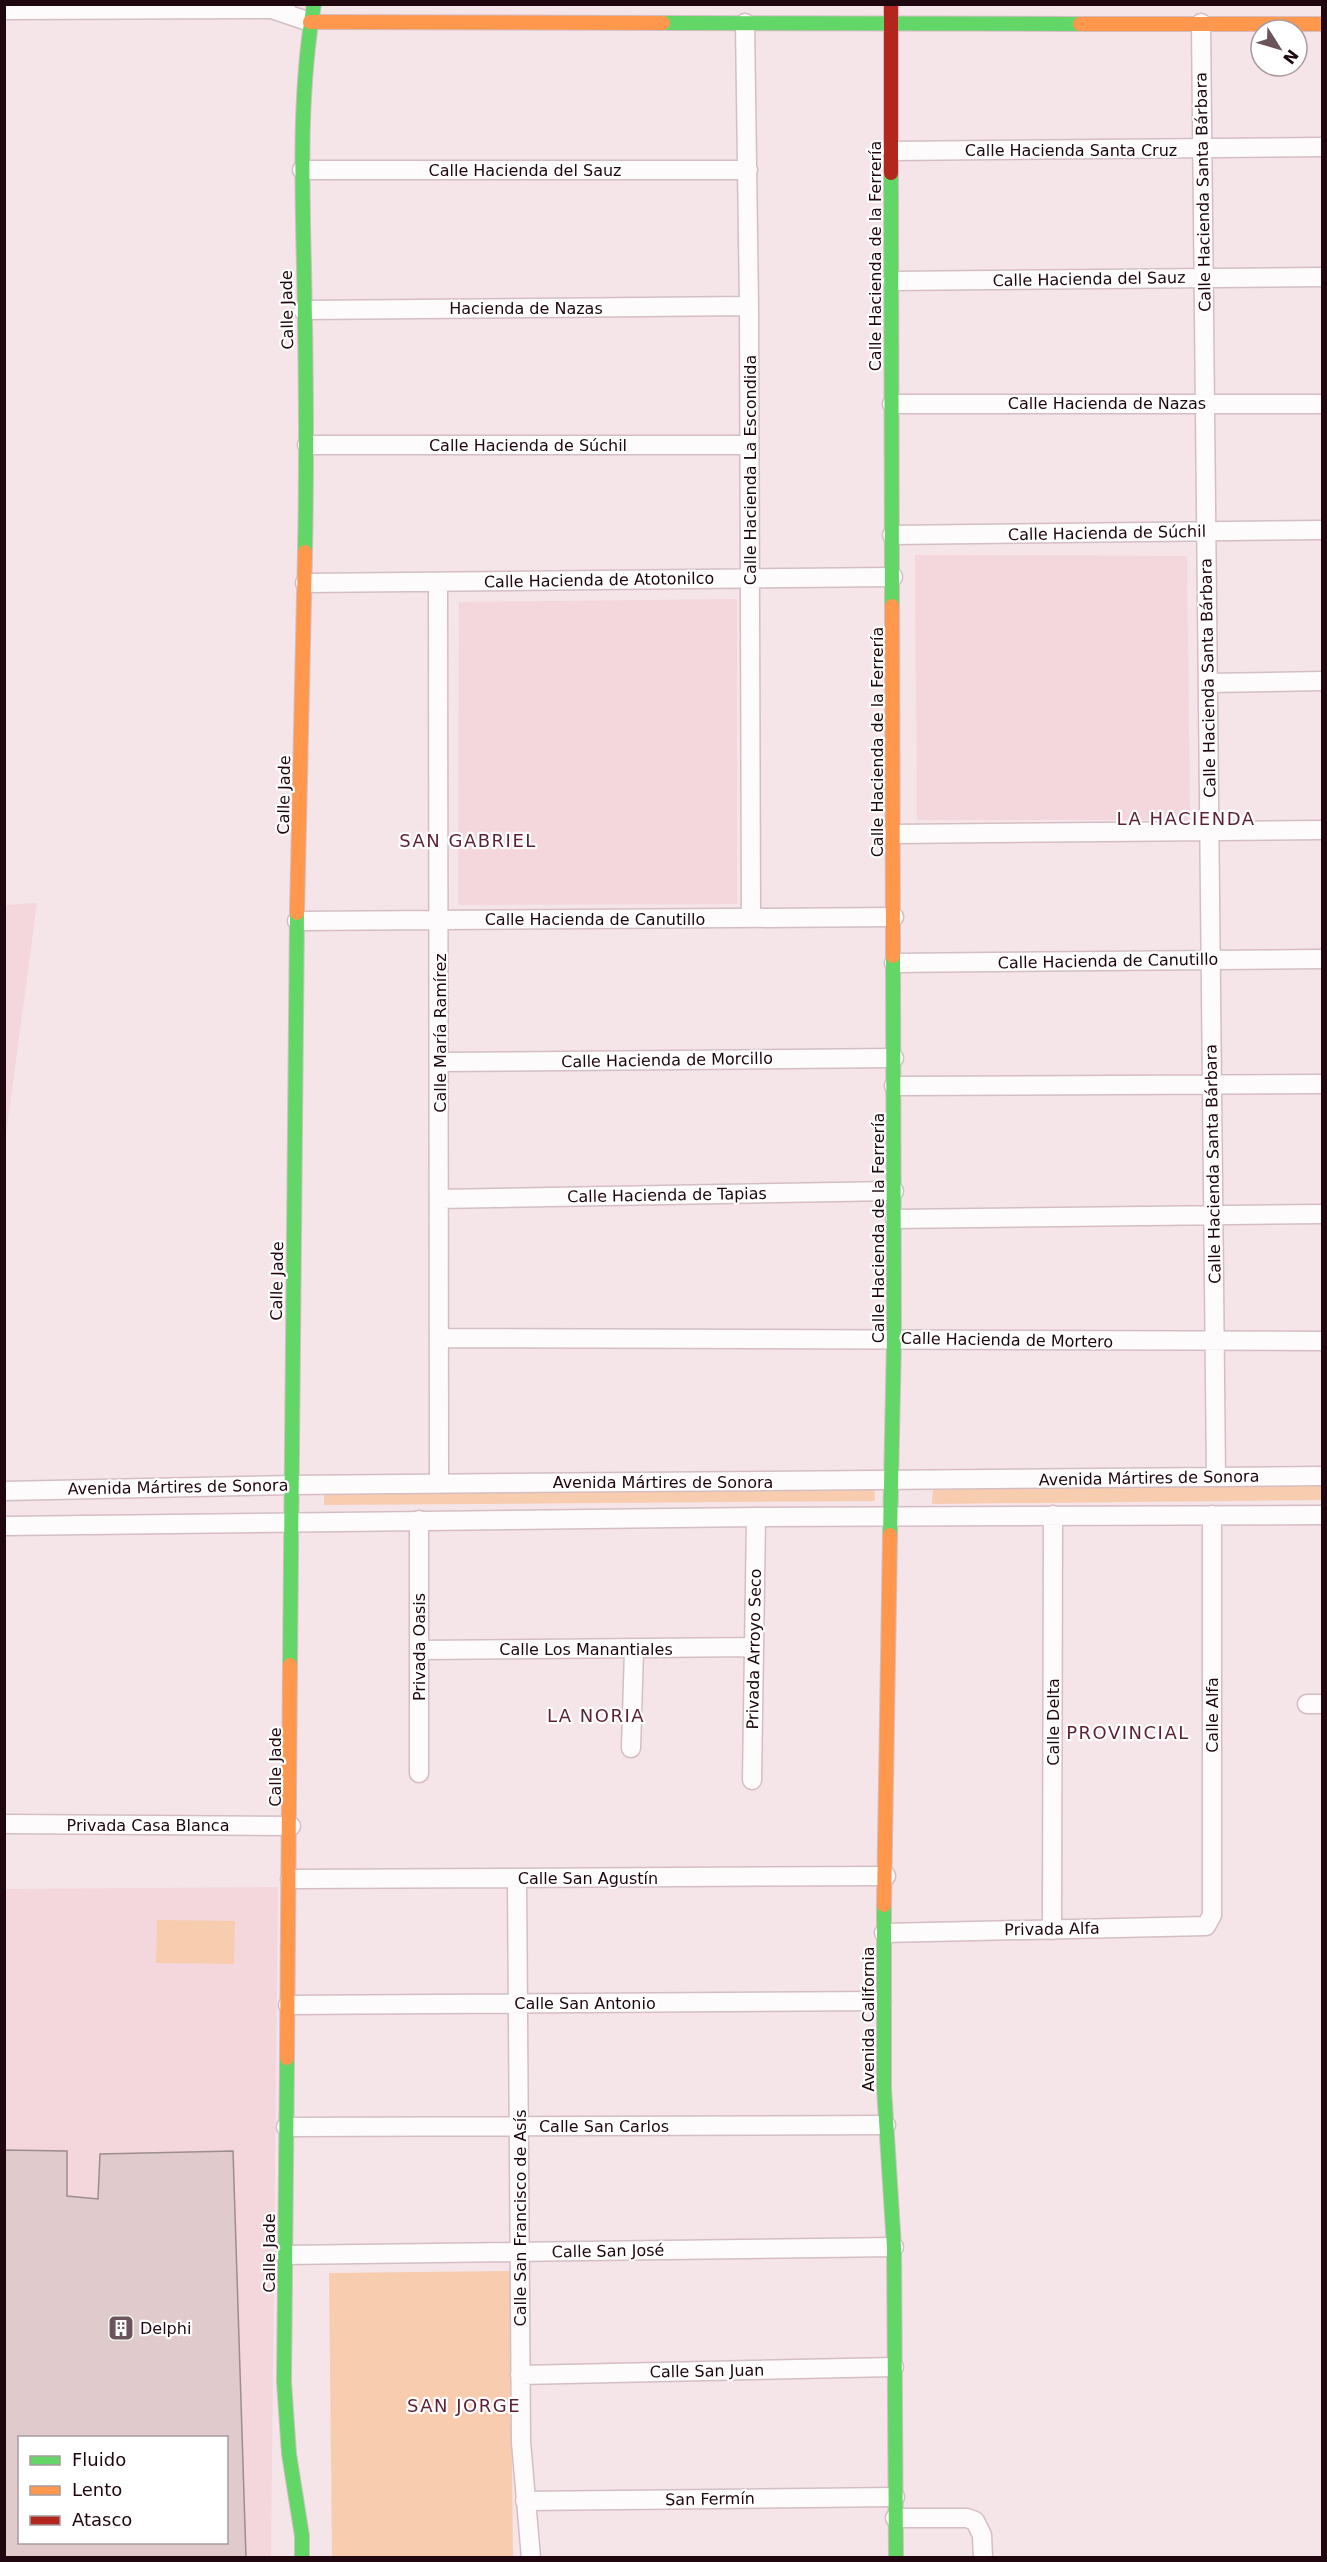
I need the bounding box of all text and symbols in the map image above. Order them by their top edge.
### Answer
north arrow [1249,18,1309,78]
text: N [1279,46,1302,68]
street label: Calle Hacienda Santa Bárbara [1191,72,1215,312]
street label: Calle Hacienda de la Ferrería [866,141,885,371]
street label: Calle Hacienda Santa Cruz [965,141,1177,160]
street label: Calle Hacienda del Sauz [429,161,621,180]
street label: Calle Hacienda del Sauz [992,268,1186,290]
street label: Calle Jade [277,270,297,350]
street label: Hacienda de Nazas [449,299,603,318]
street label: Calle Hacienda La Escondida [741,355,760,585]
street label: Calle Hacienda de Nazas [1008,394,1206,413]
street label: Calle Hacienda de Súchil [429,436,627,455]
street label: Calle Hacienda de Súchil [1008,522,1206,544]
street label: Calle Hacienda Santa Bárbara [1196,558,1220,798]
street label: Calle Hacienda de Atotonilco [484,568,714,592]
street label: Calle Hacienda de la Ferrería [868,627,887,857]
street label: Calle Jade [274,755,294,835]
district label: LA HACIENDA [1116,808,1256,829]
district label: SAN GABRIEL [399,830,537,851]
street label: Calle Hacienda de Canutillo [485,910,705,929]
street label: Calle Hacienda de Canutillo [998,950,1218,972]
street label: Calle María Ramírez [431,953,450,1113]
street label: Calle Hacienda Santa Bárbara [1201,1044,1225,1284]
street label: Calle Hacienda de Morcillo [561,1049,773,1071]
street label: Calle Hacienda de la Ferrería [869,1113,888,1343]
street label: Calle Hacienda de Tapias [567,1184,767,1206]
street label: Calle Jade [267,1241,287,1321]
street label: Calle Hacienda de Mortero [901,1329,1113,1351]
street label: Avenida Mártires de Sonora [1038,1467,1260,1489]
street label: Avenida Mártires de Sonora [553,1473,773,1492]
street label: Avenida Mártires de Sonora [67,1476,289,1498]
street label: Privada Arroyo Seco [743,1568,765,1730]
street label: Privada Oasis [410,1593,429,1701]
street label: Calle Los Manantiales [499,1640,673,1659]
street label: Calle Alfa [1203,1677,1222,1753]
street label: Calle Delta [1044,1678,1063,1766]
district label: LA NORIA [547,1705,645,1726]
district label: PROVINCIAL [1066,1722,1190,1743]
street label: Calle Jade [266,1727,285,1807]
street label: Privada Casa Blanca [67,1816,229,1835]
street label: Calle San Agustín [518,1869,658,1888]
street label: Privada Alfa [1004,1919,1100,1939]
street label: Avenida California [859,1947,878,2091]
street label: Calle San Antonio [514,1994,656,2013]
street label: Calle San Francisco de Asís [511,2110,530,2326]
street label: Calle San Carlos [539,2117,669,2136]
street label: Calle Jade [260,2213,279,2293]
street label: Calle San José [552,2241,664,2261]
building icon: Delphi [106,2313,136,2343]
place label: Delphi [140,2319,191,2338]
street label: Calle San Juan [649,2360,765,2382]
district label: SAN JORGE [407,2395,521,2416]
legend [18,2436,228,2544]
text: Fluido [72,2449,126,2470]
text: Lento [72,2479,122,2500]
street label: San Fermín [665,2489,755,2509]
text: Atasco [72,2509,132,2530]

